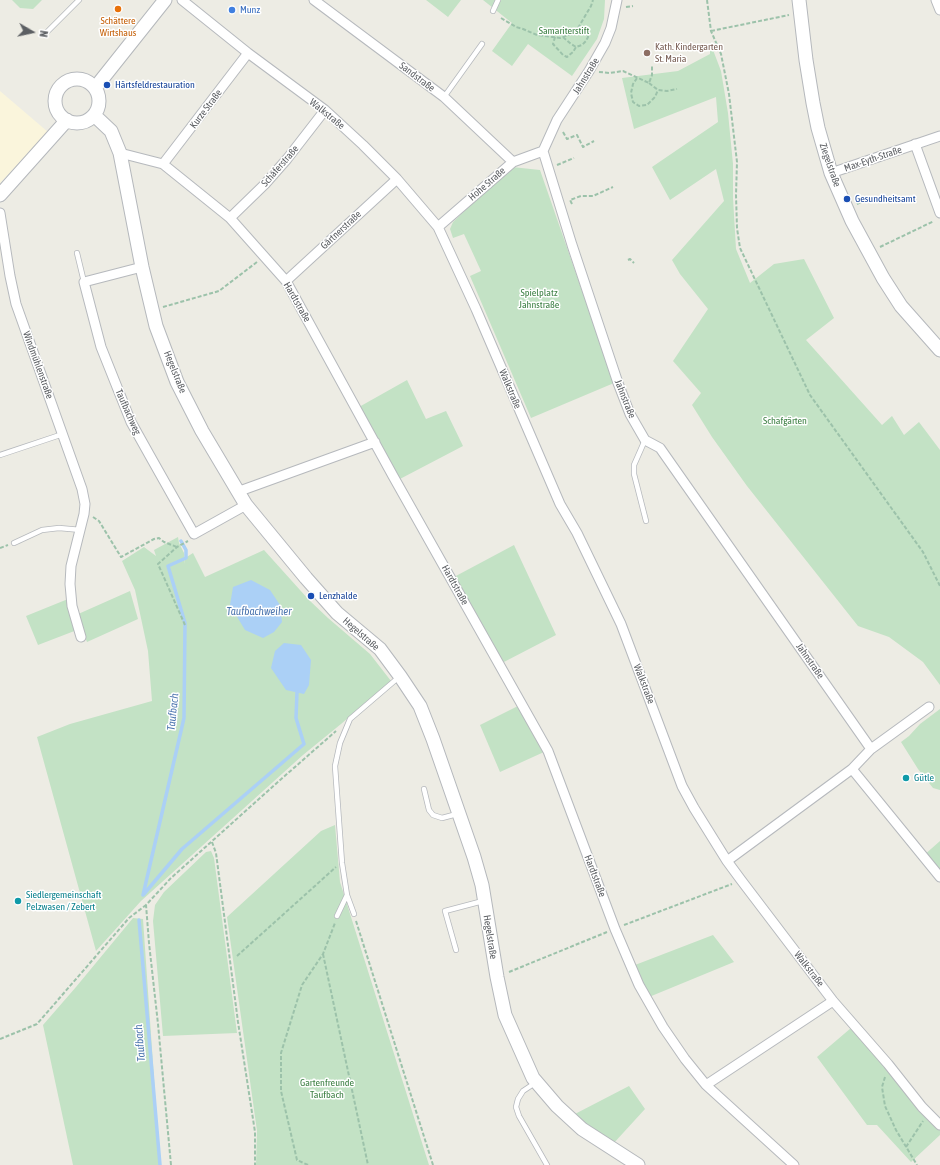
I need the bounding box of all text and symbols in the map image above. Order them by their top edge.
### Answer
marker: Schättere Wirtshaus [113,4,123,14]
place label: Munz [240,4,260,16]
marker: Munz [227,5,237,15]
north arrow [12,12,52,52]
place label: Schättere Wirtshaus [100,15,136,38]
park label: Samariterstift [539,25,589,37]
text: N [37,30,50,38]
place label: Kath. Kindergarten St. Maria [655,41,723,64]
marker: Kath. Kindergarten St. Maria [642,48,652,58]
street label: Jahnstraße [570,56,602,96]
street label: Sandstraße [397,60,437,94]
place label: Härtsfeldrestauration [115,79,195,91]
marker: Härtsfeldrestauration [102,80,112,90]
street label: Kurze Straße [187,87,225,131]
street label: Walkstraße [307,96,347,132]
street label: Ziegelstraße [817,141,843,189]
street label: Schäferstraße [259,143,301,189]
street label: Max-Eyth-Straße [843,144,903,174]
street label: Hohe Straße [466,165,508,203]
place label: Gesundheitsamt [855,193,916,205]
marker: Gesundheitsamt [842,194,852,204]
street label: Gärtnerstraße [318,208,364,252]
street label: Hardtstraße [281,280,313,324]
park label: Spielplatz Jahnstraße [519,287,559,310]
street label: Windmühlenstraße [20,330,56,400]
street label: Hegelstraße [161,349,189,395]
street label: Walkstraße [496,367,524,411]
street label: Jahnstraße [612,378,638,420]
street label: Taufbachweg [113,387,143,437]
park label: Schafgärten [763,415,807,427]
street label: Hardtstraße [439,563,471,607]
place label: Lenzhalde [319,590,357,602]
marker: Lenzhalde [306,591,316,601]
water label: Taufbachweiher [227,605,291,619]
street label: Hegelstraße [340,615,382,653]
street label: Jahnstraße [793,641,827,681]
street label: Walkstraße [631,662,657,706]
water label: Taufbach [164,693,182,731]
place label: Gütle [914,772,934,784]
marker: Gütle [901,773,911,783]
street label: Hardtstraße [582,853,608,899]
place label: Siedlergemeinschaft Pelzwasen / Zebert [26,889,101,912]
marker: Siedlergemeinschaft Pelzwasen / Zebert [13,896,23,906]
street label: Hegelstraße [481,914,499,960]
street label: Walkstraße [791,949,827,989]
water label: Taufbach [132,1024,148,1062]
park label: Gartenfreunde Taufbach [300,1077,354,1100]

